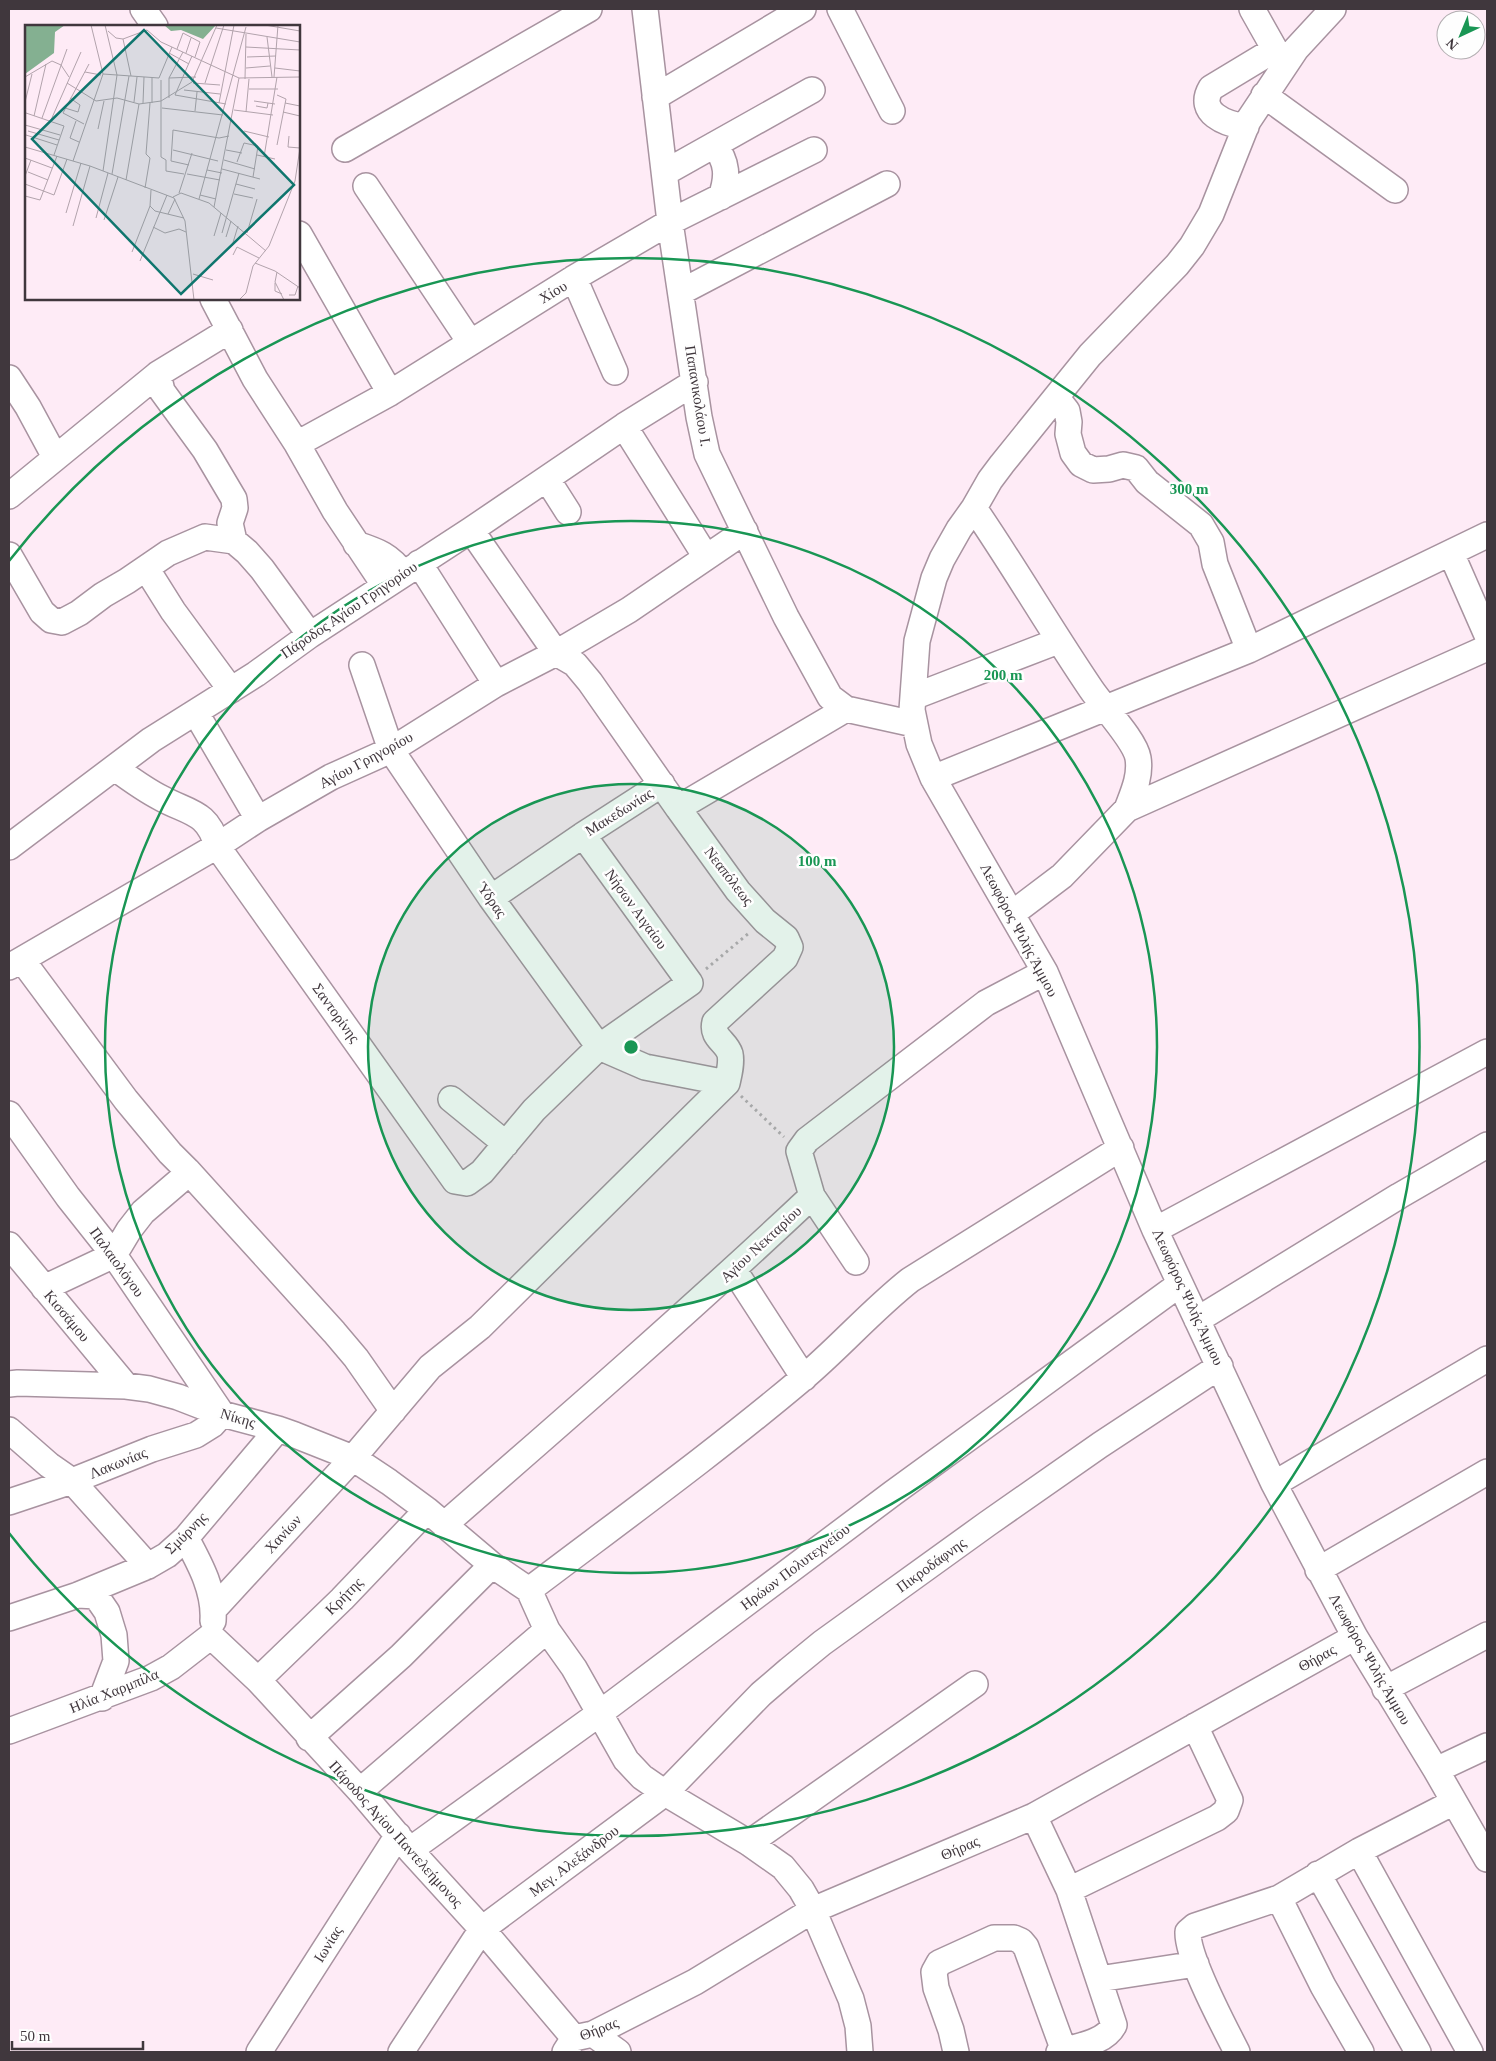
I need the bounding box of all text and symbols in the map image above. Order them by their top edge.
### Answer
north arrow [1436,10,1486,60]
inset map [25,25,300,300]
text: N [1443,35,1461,53]
street label: Χίου [536,277,570,307]
street label: Παπανικολάου Ι. [682,344,714,448]
text: 300 m [1170,481,1209,497]
street label: Πάροδος Αγίου Γρηγορίου [278,558,420,662]
text: 200 m [984,667,1023,683]
street label: Αγίου Γρηγορίου [316,729,416,791]
street label: Μακεδωνίας [582,785,656,839]
street label: Νεαπόλεως [701,844,757,908]
text: 100 m [798,853,837,869]
street label: Λεωφόρος Ψιλής Άμμου [977,861,1061,999]
street label: Νήσων Αιγαίου [602,866,670,952]
street label: Ύδρας [474,878,510,921]
street label: Σαντορίνης [309,980,363,1046]
centre of rings [622,1038,640,1056]
street label: Αγίου Νεκταρίου [717,1203,805,1285]
street label: Παλαιολόγου [87,1224,147,1300]
street label: Λεωφόρος Ψιλής Άμμου [1149,1226,1227,1368]
street label: Κισσάμου [41,1287,93,1345]
street label: Νίκης [218,1405,258,1431]
street label: Λακωνίας [87,1444,149,1482]
street label: Σμύρνης [162,1509,210,1557]
street label: Χανίων [261,1512,305,1556]
street label: Ηρώων Πολυτεχνείου [737,1521,853,1613]
street label: Πικροδάφνης [893,1535,969,1595]
street label: Κρήτης [322,1574,366,1618]
street label: Λεωφόρος Ψιλής Άμμου [1326,1591,1414,1727]
street label: Θήρας [1296,1641,1338,1675]
street label: Ηλία Χαρμπίλα [67,1666,161,1716]
street label: Πάροδος Αγίου Παντελεήμονος [326,1758,466,1910]
street label: Μεγ. Αλεξάνδρου [526,1822,622,1900]
street label: Θήρας [938,1833,982,1863]
street label: Ιωνίας [311,1923,345,1965]
street label: Θήρας [577,2014,621,2044]
scale bar [12,2018,144,2050]
text: 50 m [20,2028,51,2044]

